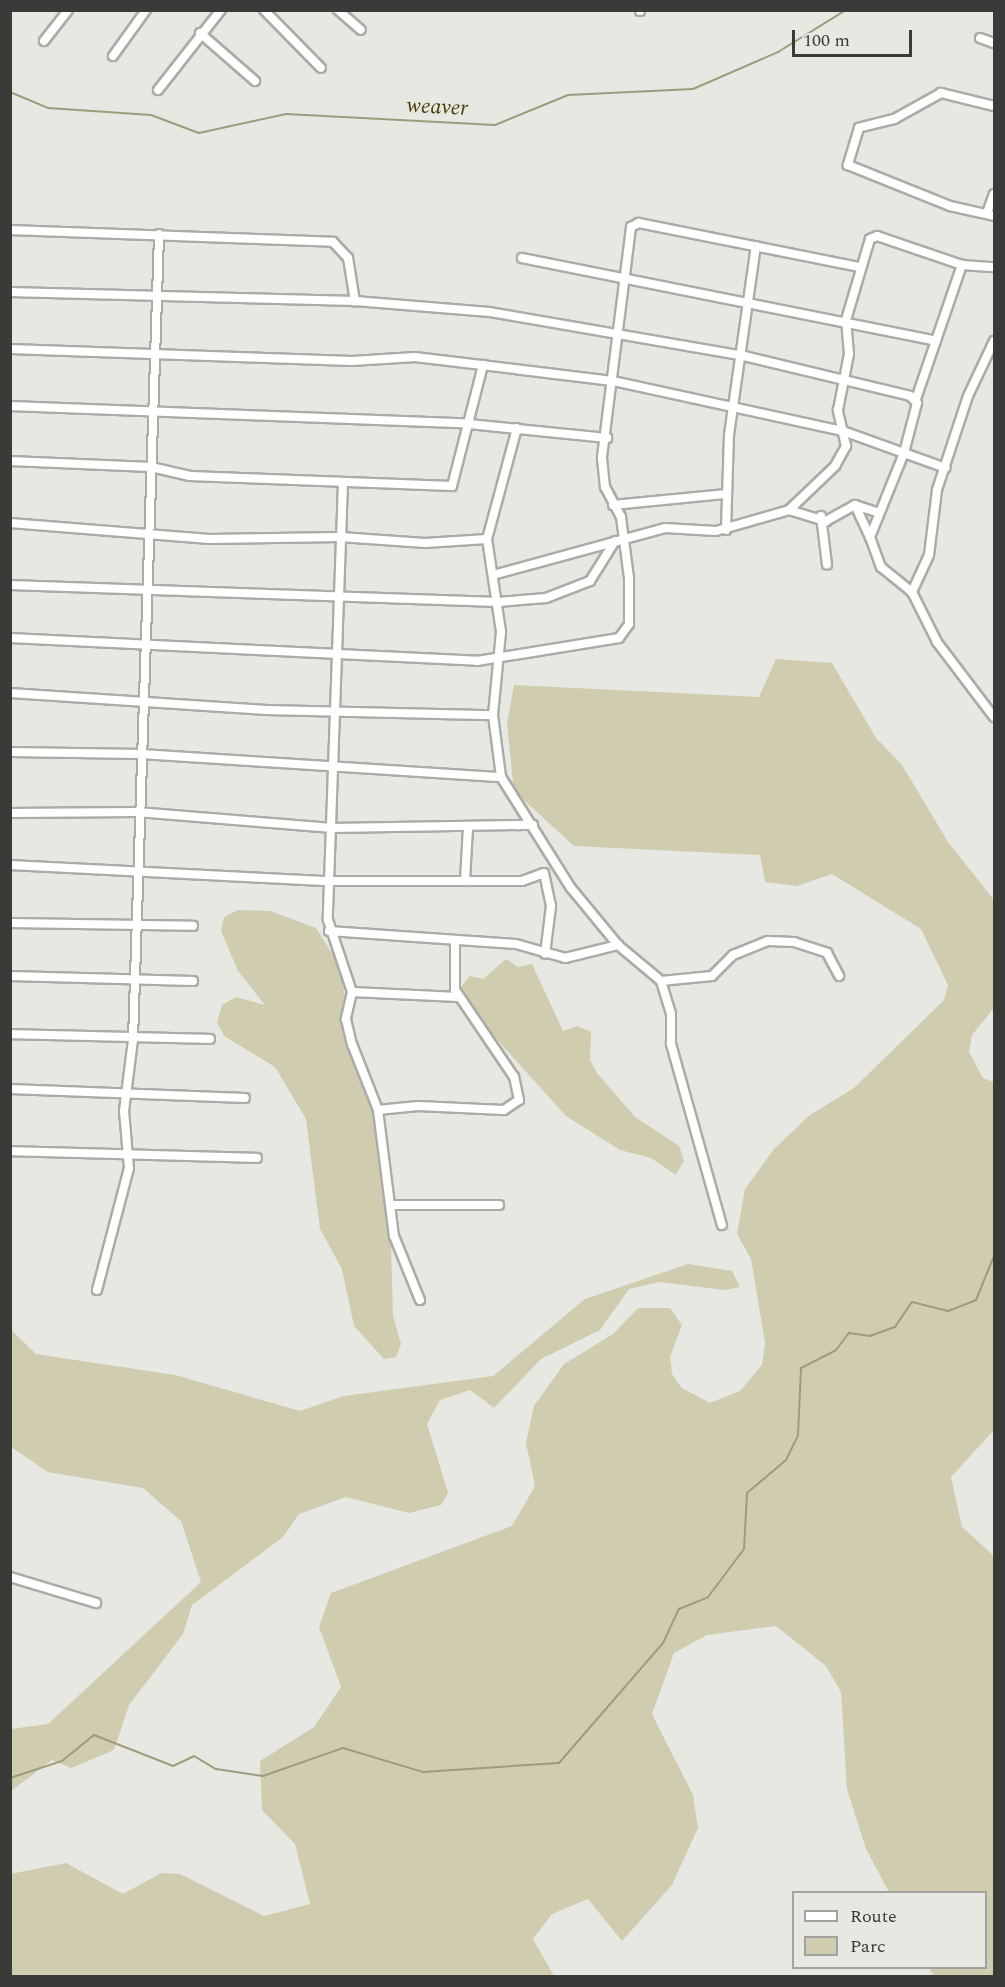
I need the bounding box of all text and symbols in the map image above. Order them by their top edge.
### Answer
scale bar [795,18,915,56]
text: 100 m [803,27,850,54]
water label: weaver [405,92,469,122]
legend [792,1891,987,1969]
text: Route [850,1903,897,1930]
text: Parc [850,1933,886,1960]

